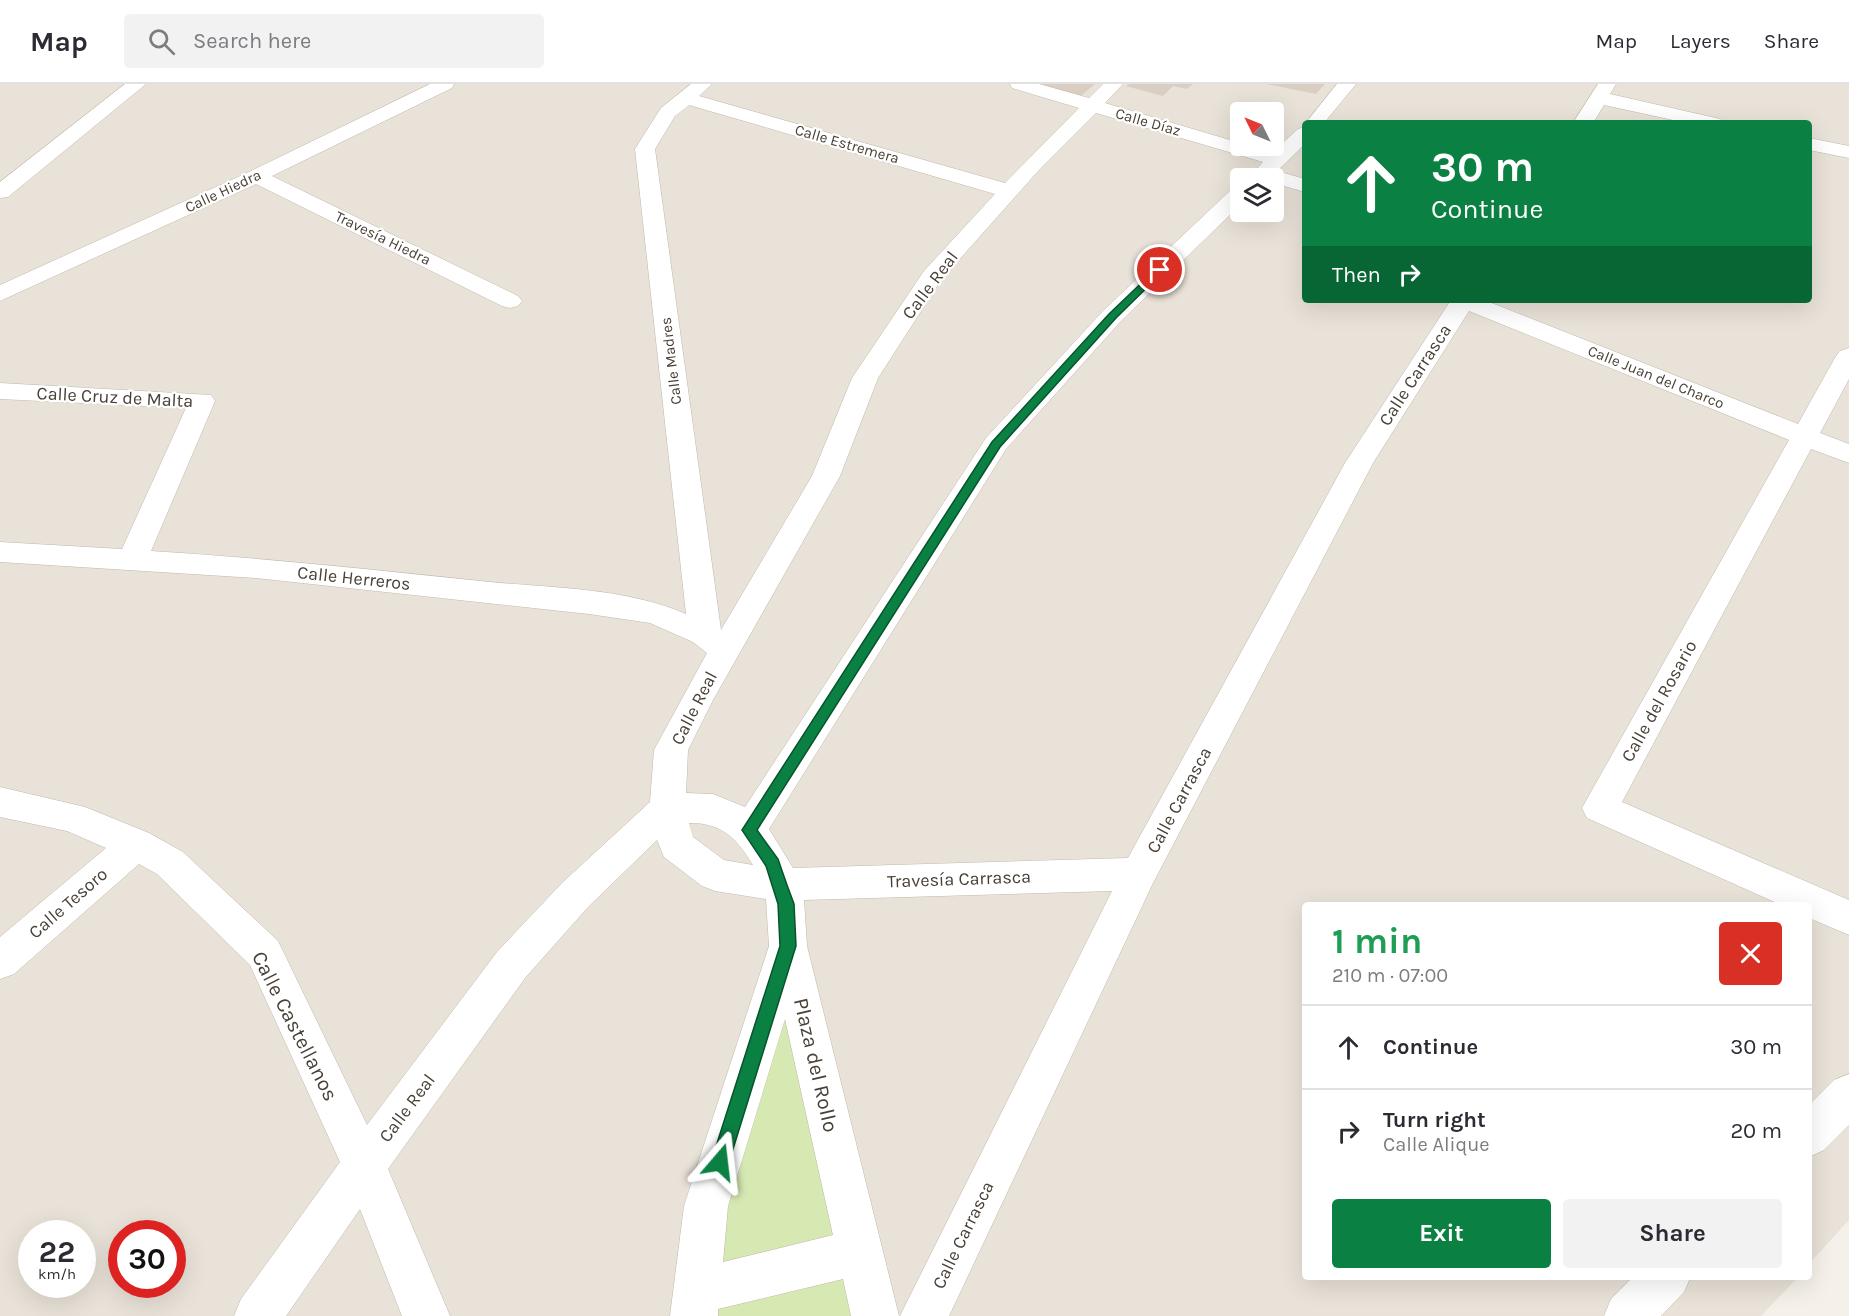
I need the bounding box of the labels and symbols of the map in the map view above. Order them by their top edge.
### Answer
north arrow [1230,102,1284,156]
street label: Calle Díaz [1113,104,1183,140]
street label: Calle Estremera [793,121,901,167]
street label: Calle Hiedra [182,166,264,216]
street label: Travesía Hiedra [332,207,434,269]
pin [1134,244,1185,295]
street label: Calle Real [897,247,963,323]
street label: Calle Madres [657,316,685,406]
street label: Calle Carrasca [1374,320,1456,430]
street label: Calle Juan del Charco [1585,341,1727,413]
street label: Calle Cruz de Malta [36,382,194,412]
street label: Calle Herreros [296,561,412,595]
street label: Calle del Rosario [1616,636,1702,766]
street label: Calle Real [666,667,722,749]
street label: Calle Carrasca [1142,743,1216,857]
street label: Calle Tesoro [24,863,112,943]
street label: Travesía Carrasca [887,865,1031,893]
street label: Calle Castellanos [247,947,343,1105]
street label: Plaza del Rollo [789,995,843,1135]
street label: Calle Real [374,1070,440,1146]
position arrow [688,1130,752,1194]
street label: Calle Carrasca [927,1178,999,1292]
speed limit sign: 30 [108,1220,186,1298]

